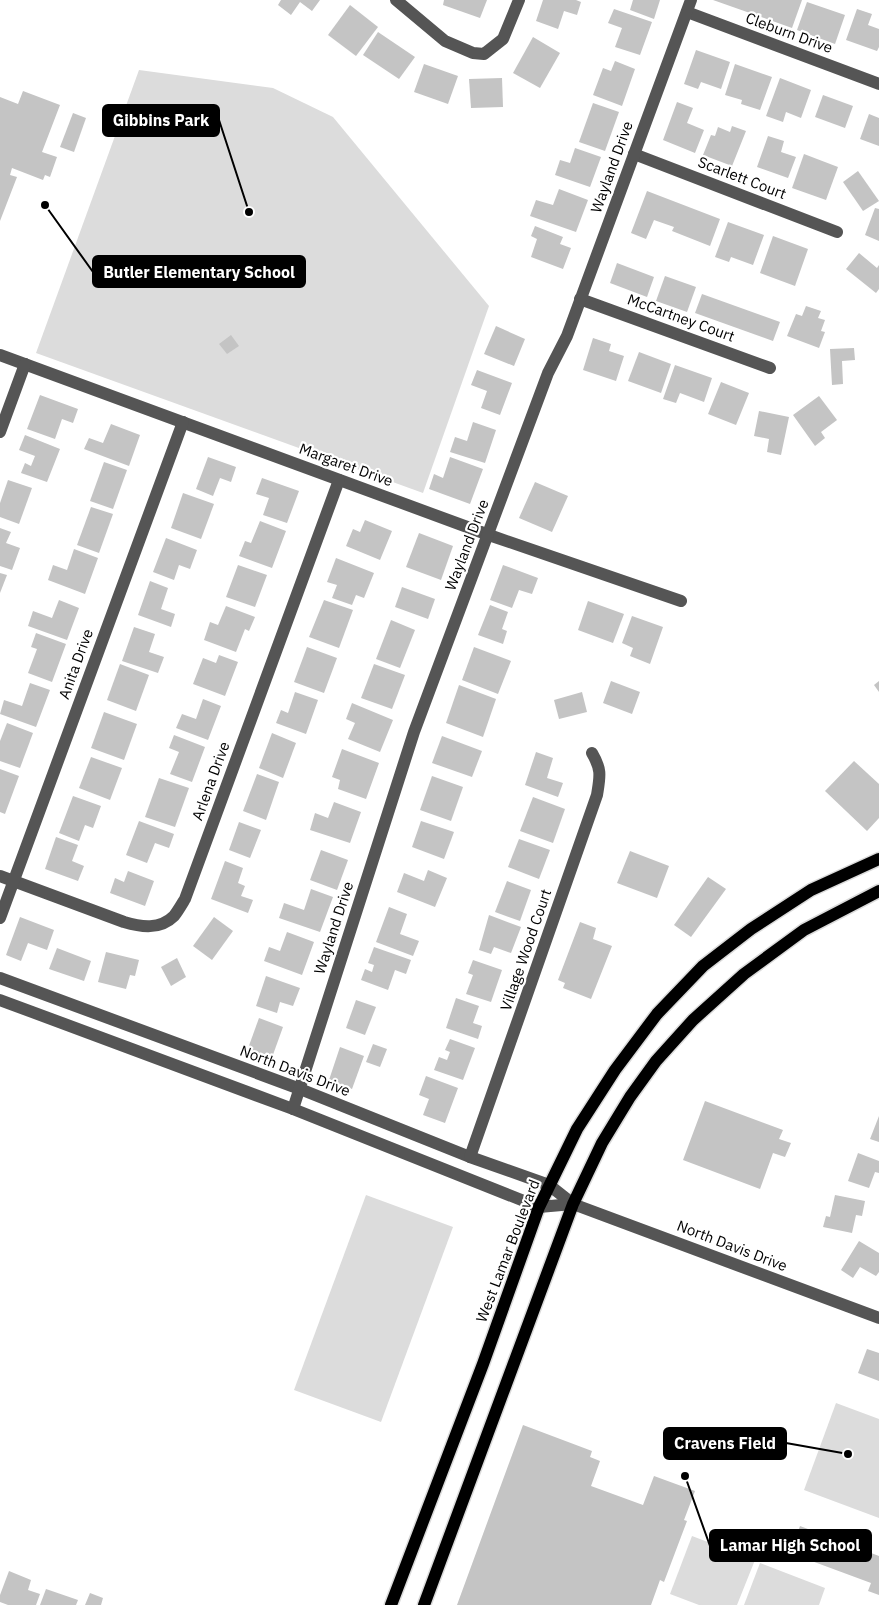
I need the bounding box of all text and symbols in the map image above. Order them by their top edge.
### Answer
street label: Cleburn Drive [743,8,835,57]
callout: Gibbins Park [103,105,219,136]
text: Gibbins Park [113,110,210,130]
street label: Wayland Drive [586,118,637,215]
street label: Scarlett Court [695,152,789,203]
callout: Butler Elementary School [93,256,305,287]
text: Butler Elementary School [103,262,295,282]
street label: McCartney Court [625,289,737,346]
street label: Margaret Drive [297,439,396,490]
street label: Wayland Drive [440,496,493,593]
street label: Anita Drive [54,626,97,702]
street label: Arlena Drive [188,739,234,823]
street label: Wayland Drive [310,879,357,977]
street label: Village Wood Court [496,886,555,1013]
street label: North Davis Drive [237,1041,353,1100]
street label: West Lamar Boulevard [472,1177,544,1325]
street label: North Davis Drive [674,1216,790,1275]
callout: Cravens Field [664,1428,786,1459]
text: Cravens Field [674,1433,776,1453]
callout: Lamar High School [710,1530,871,1561]
text: Lamar High School [720,1535,860,1555]

